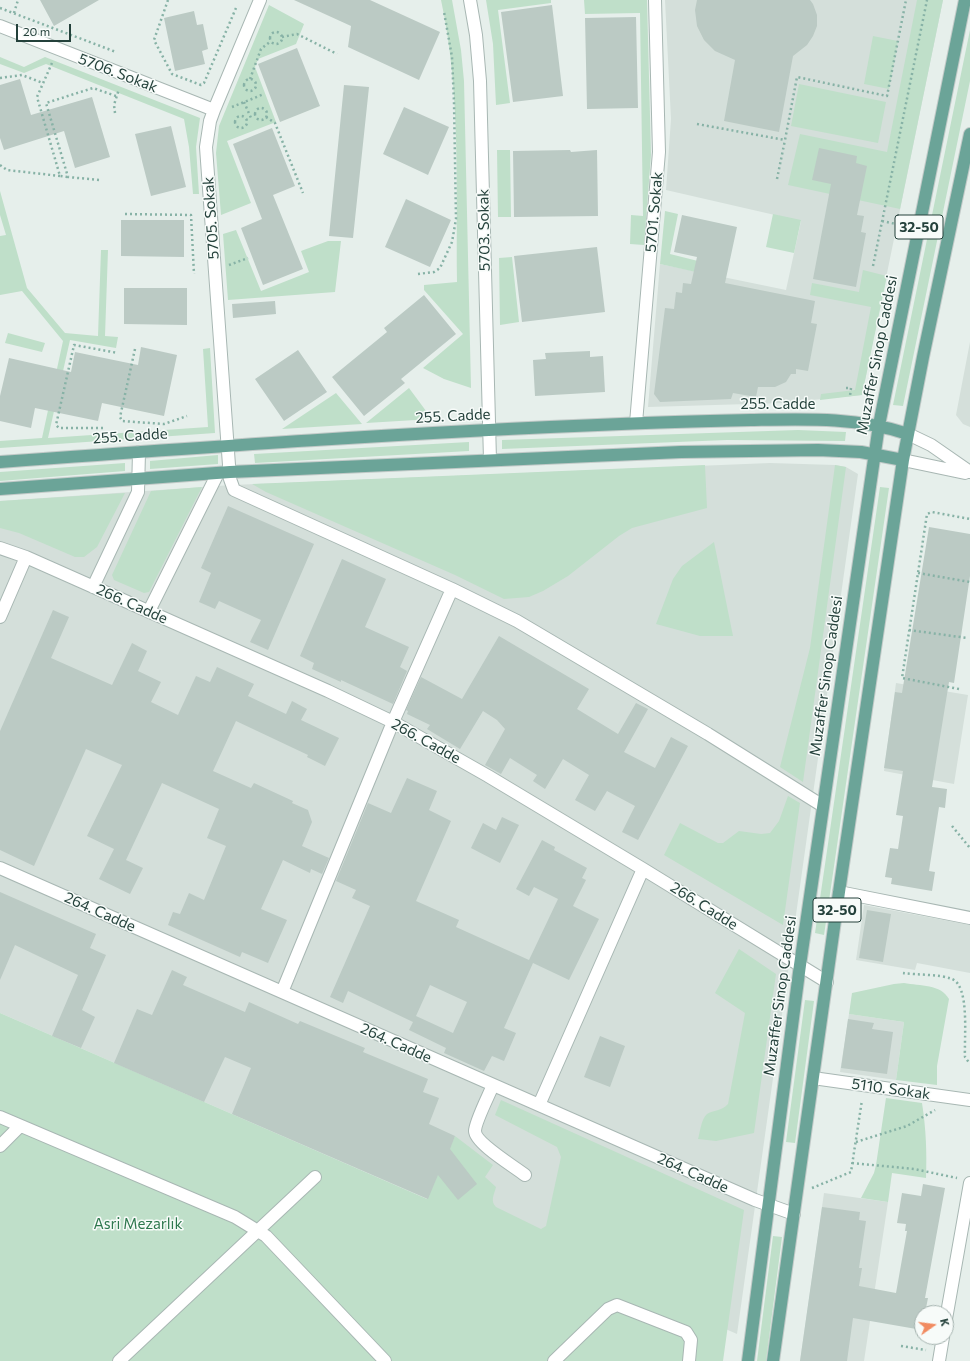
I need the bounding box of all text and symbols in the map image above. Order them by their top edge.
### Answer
scale bar [18,16,73,42]
text: 20 m [23,24,50,38]
street label: 5706. Sokak [76,50,160,96]
street label: 5701. Sokak [642,171,666,253]
street label: 5705. Sokak [199,176,223,260]
street label: 5703. Sokak [474,188,494,272]
road number: 32-50 [895,215,943,239]
street label: Muzaffer Sinop Caddesi [853,274,901,436]
street label: 255. Cadde [740,395,816,413]
street label: 255. Cadde [415,405,491,427]
street label: 255. Cadde [92,424,168,448]
street label: 266. Cadde [94,580,170,628]
street label: Muzaffer Sinop Caddesi [806,595,846,757]
street label: 266. Cadde [388,715,464,767]
street label: 266. Cadde [667,878,741,934]
street label: 264. Cadde [62,888,138,936]
road number: 32-50 [813,898,861,922]
street label: Muzaffer Sinop Caddesi [760,915,800,1077]
street label: 264. Cadde [358,1019,434,1067]
street label: 5110. Sokak [851,1075,931,1103]
street label: 264. Cadde [655,1149,731,1197]
park label: Asri Mezarlık [93,1215,183,1233]
north arrow [914,1305,954,1345]
text: K [938,1317,952,1328]

